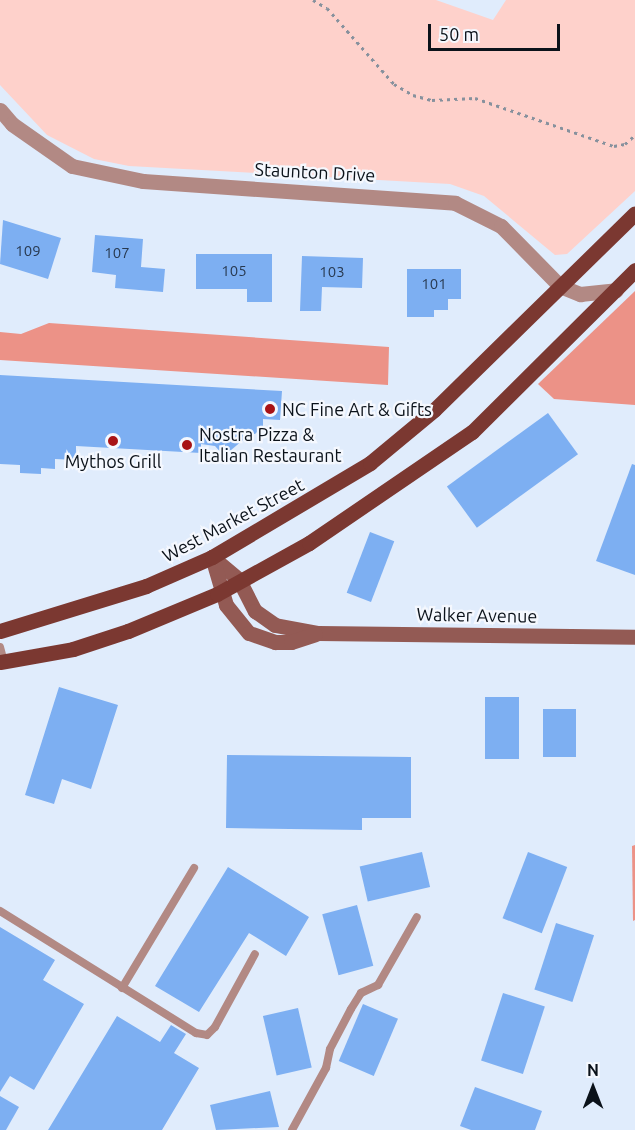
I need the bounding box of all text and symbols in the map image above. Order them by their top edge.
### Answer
scale bar [431,12,563,50]
text: 50 m [439,24,479,44]
street label: Staunton Drive [254,158,376,186]
house number: 109 [15,242,41,260]
house number: 107 [104,244,130,262]
house number: 105 [221,262,247,280]
house number: 103 [319,263,345,281]
house number: 101 [421,275,447,293]
place label: NC Fine Art & Gifts [282,398,432,420]
marker: NC Fine Art & Gifts [263,402,277,416]
place label: Nostra Pizza & Italian Restaurant [199,424,342,466]
marker: Mythos Grill [106,434,120,448]
marker: Nostra Pizza & Italian Restaurant [180,438,194,452]
place label: Mythos Grill [65,450,161,472]
street label: West Market Street [159,474,307,566]
street label: Walker Avenue [417,603,537,627]
north arrow [563,1058,623,1118]
text: N [587,1061,599,1079]

